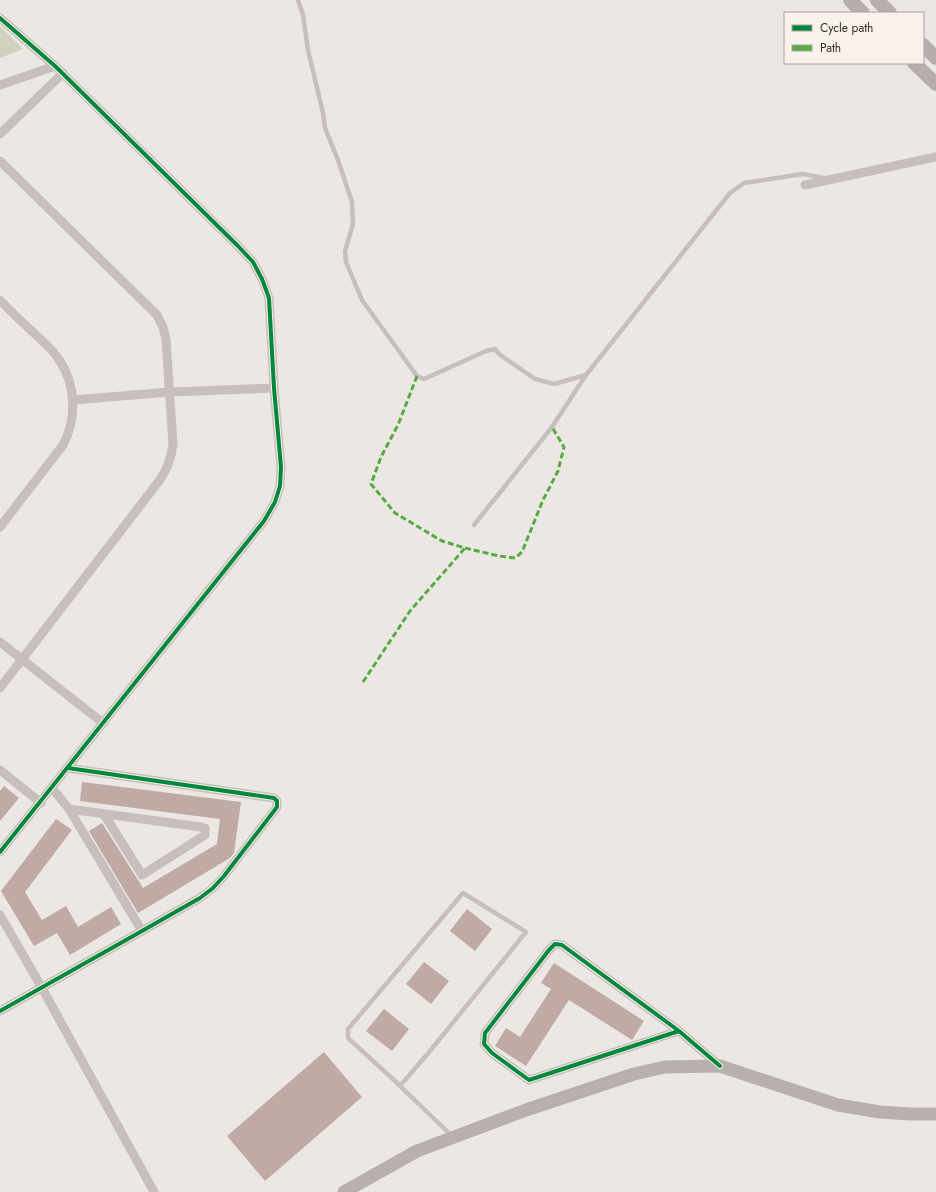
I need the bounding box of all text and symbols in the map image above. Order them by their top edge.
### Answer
legend [784,12,924,64]
text: Cycle path [820,19,873,37]
text: Path [820,39,841,57]

